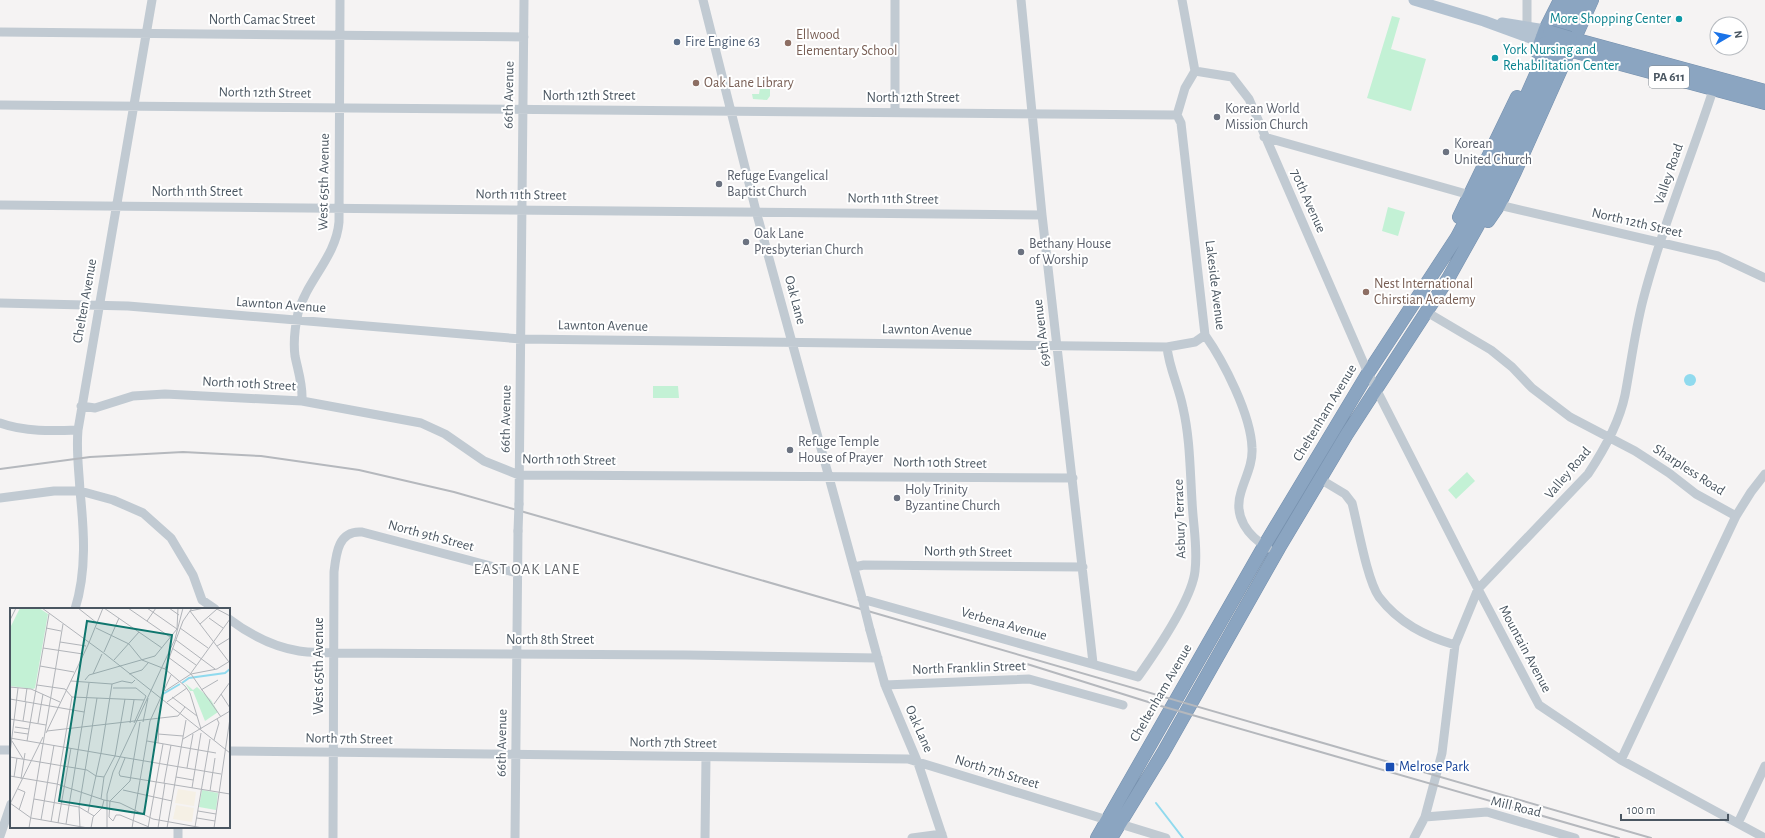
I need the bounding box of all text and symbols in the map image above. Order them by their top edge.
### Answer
place label: More Shopping Center [1550,12,1671,26]
street label: North Camac Street [209,13,316,27]
marker: More Shopping Center [1674,14,1684,24]
north arrow [1709,16,1749,56]
place label: Ellwood Elementary School [796,28,898,58]
text: N [1732,30,1744,39]
place label: Fire Engine 63 [685,35,760,49]
marker: Fire Engine 63 [672,37,682,47]
marker: Ellwood Elementary School [783,38,793,48]
place label: York Nursing and Rehabilitation Center [1503,43,1619,73]
marker: York Nursing and Rehabilitation Center [1490,53,1500,63]
street label: 66th Avenue [501,61,517,129]
road number: PA 611 [1649,66,1689,88]
place label: Oak Lane Library [704,76,794,90]
marker: Oak Lane Library [691,78,701,88]
street label: North 12th Street [218,85,312,101]
street label: North 12th Street [543,89,636,103]
street label: North 12th Street [867,91,960,105]
place label: Korean World Mission Church [1225,102,1308,132]
marker: Korean World Mission Church [1212,112,1222,122]
street label: West 65th Avenue [316,133,332,231]
place label: Korean United Church [1454,137,1532,167]
street label: Valley Road [1652,142,1686,206]
marker: Korean United Church [1441,147,1451,157]
street label: 70th Avenue [1288,167,1328,235]
place label: Refuge Evangelical Baptist Church [727,169,829,199]
marker: Refuge Evangelical Baptist Church [714,179,724,189]
street label: North 11th Street [151,185,243,199]
street label: North 11th Street [475,187,567,203]
street label: North 11th Street [847,191,939,207]
street label: North 12th Street [1590,206,1684,240]
place label: Oak Lane Presbyterian Church [754,227,863,257]
marker: Oak Lane Presbyterian Church [741,237,751,247]
place label: Bethany House of Worship [1029,237,1111,267]
street label: Lakeside Avenue [1203,239,1227,331]
marker: Bethany House of Worship [1016,247,1026,257]
street label: Chelten Avenue [71,258,99,344]
street label: Oak Lane [782,274,808,326]
place label: Nest International Chirstian Academy [1374,277,1476,307]
marker: Nest International Chirstian Academy [1361,287,1371,297]
street label: Lawnton Avenue [236,295,326,315]
street label: 69th Avenue [1031,298,1053,368]
street label: Lawnton Avenue [558,318,648,334]
street label: Lawnton Avenue [882,322,972,338]
street label: Cheltenham Avenue [1291,362,1359,464]
street label: North 10th Street [202,375,297,393]
street label: 66th Avenue [498,385,514,453]
place label: Refuge Temple House of Prayer [798,435,883,465]
street label: Sharpless Road [1651,442,1727,498]
street label: Valley Road [1542,444,1594,502]
marker: Refuge Temple House of Prayer [785,445,795,455]
street label: North 10th Street [522,452,617,468]
street label: North 10th Street [893,455,988,471]
street label: Asbury Terrace [1172,479,1188,559]
place label: Holy Trinity Byzantine Church [905,483,1000,513]
marker: Holy Trinity Byzantine Church [892,493,902,503]
street label: North 9th Street [387,518,476,554]
street label: North 9th Street [924,544,1013,560]
district label: EAST OAK LANE [474,562,580,577]
street label: Mountain Avenue [1496,603,1554,695]
street label: Verbena Avenue [959,605,1049,643]
inset map [10,608,230,828]
street label: West 65th Avenue [312,617,326,715]
street label: North 8th Street [506,633,595,647]
street label: Cheltenham Avenue [1127,642,1195,744]
street label: North Franklin Street [912,659,1027,677]
street label: Oak Lane [902,703,936,755]
street label: 66th Avenue [494,709,510,777]
street label: North 7th Street [305,731,393,747]
street label: North 7th Street [629,735,717,751]
street label: North 7th Street [953,753,1041,792]
place label: Melrose Park [1399,760,1470,774]
marker: Melrose Park [1384,761,1396,773]
street label: Mill Road [1489,794,1543,820]
scale bar [1621,796,1728,822]
text: 100 m [1627,804,1655,816]

